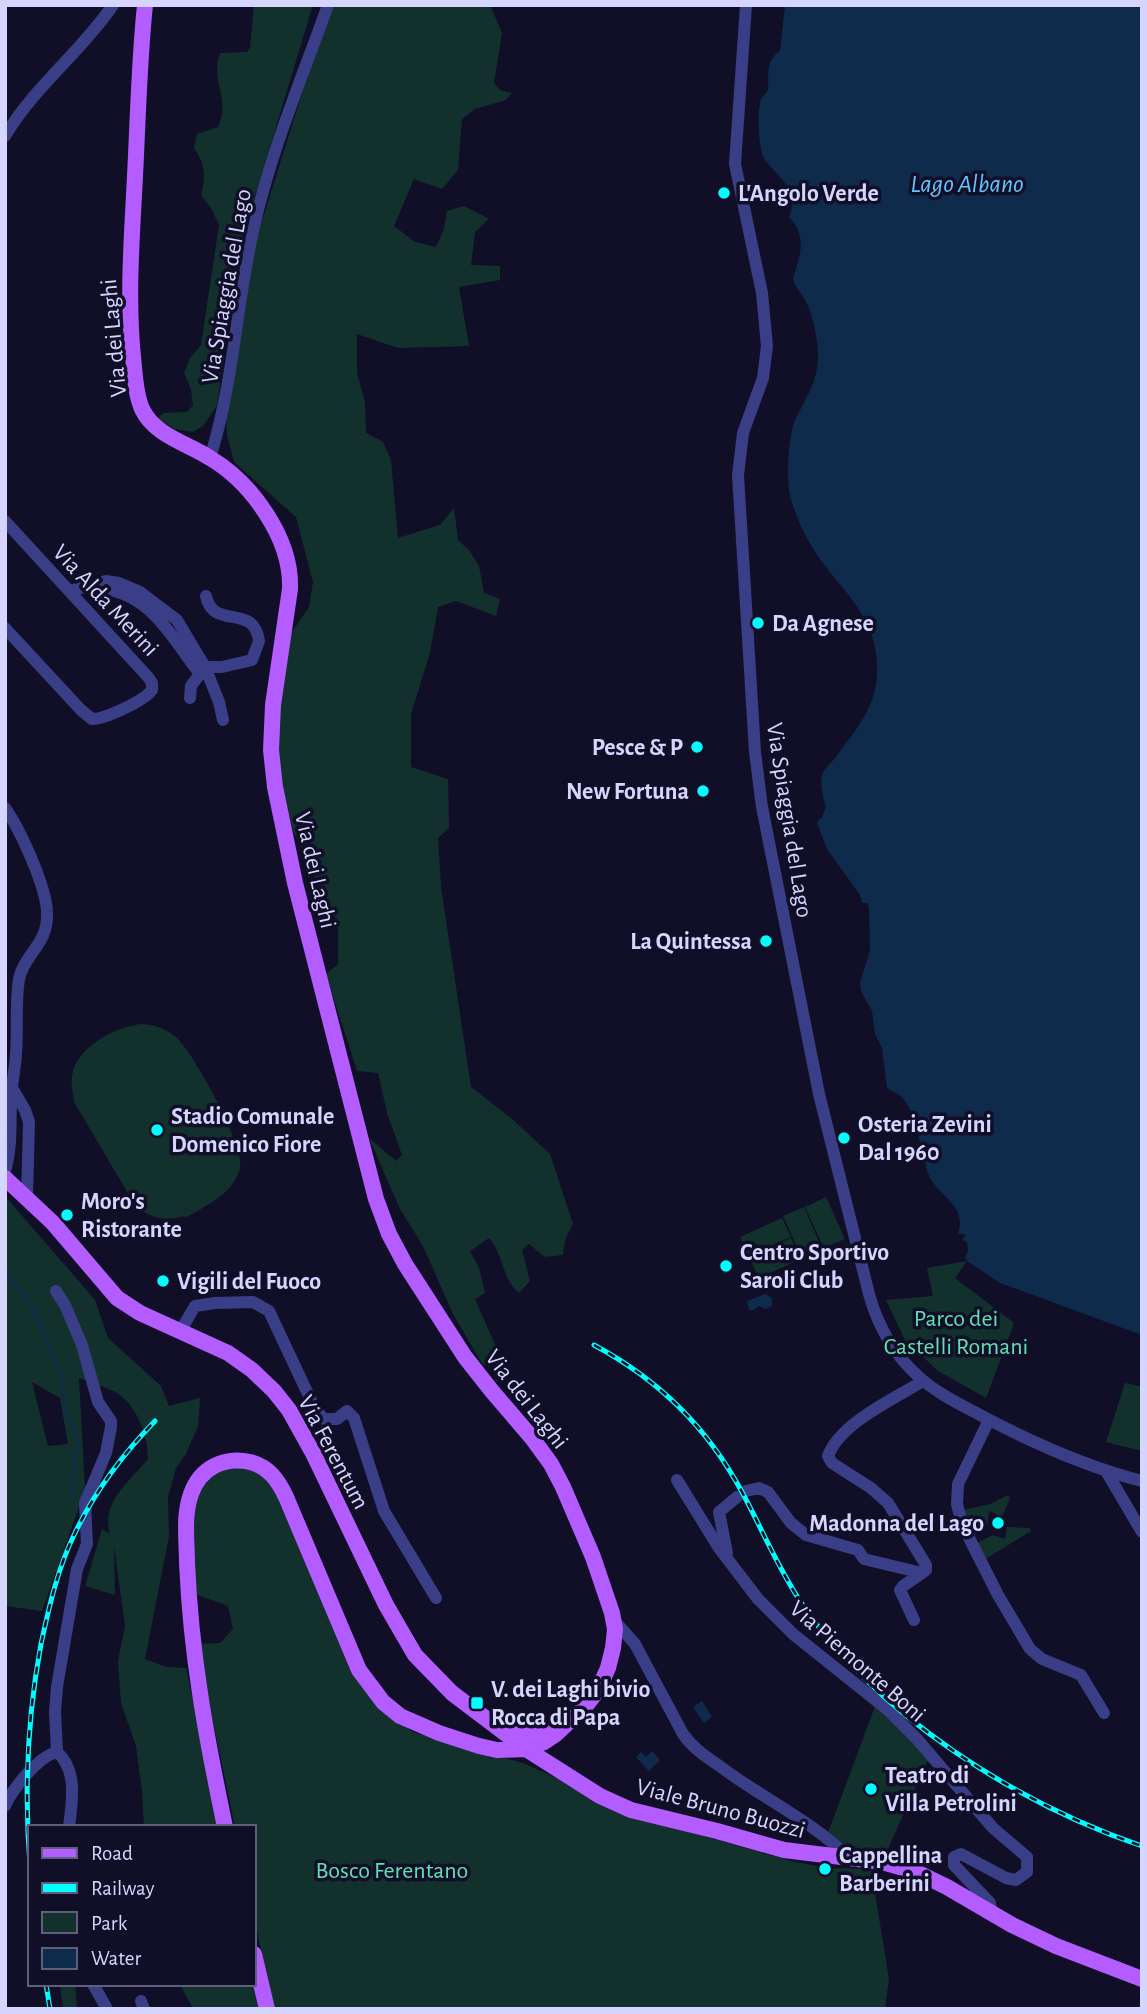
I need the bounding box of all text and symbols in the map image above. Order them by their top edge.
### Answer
water label: Lago Albano [910,171,1024,197]
place label: L'Angolo Verde [738,182,879,206]
marker: L'Angolo Verde [716,185,732,201]
street label: Via Spiaggia del Lago [198,187,256,385]
street label: Via dei Laghi [97,278,131,398]
street label: Via Alda Merini [48,540,163,661]
place label: Da Agnese [772,612,874,636]
marker: Da Agnese [750,615,766,631]
street label: Via Spiaggia del Lago [762,721,816,919]
place label: Pesce & P [592,736,683,760]
marker: Pesce & P [689,739,705,755]
place label: New Fortuna [566,780,689,804]
marker: New Fortuna [695,783,711,799]
street label: Via dei Laghi [290,810,340,931]
place label: La Quintessa [630,930,752,954]
marker: La Quintessa [758,933,774,949]
place label: Stadio Comunale Domenico Fiore [171,1105,334,1157]
place label: Osteria Zevini Dal 1960 [858,1113,992,1165]
marker: Stadio Comunale Domenico Fiore [149,1122,165,1138]
marker: Osteria Zevini Dal 1960 [836,1130,852,1146]
place label: Moro's Ristorante [81,1190,182,1242]
marker: Moro's Ristorante [59,1207,75,1223]
place label: Centro Sportivo Saroli Club [740,1241,889,1293]
marker: Centro Sportivo Saroli Club [718,1258,734,1274]
place label: Vigili del Fuoco [177,1270,321,1294]
marker: Vigili del Fuoco [155,1273,171,1289]
park label: Parco dei Castelli Romani [884,1307,1028,1359]
street label: Via dei Laghi [480,1345,572,1454]
street label: Via Ferentum [293,1392,373,1513]
place label: Madonna del Lago [809,1512,984,1536]
marker: Madonna del Lago [990,1515,1006,1531]
street label: Via Piemonte Boni [785,1596,930,1727]
place label: V. dei Laghi bivio Rocca di Papa [491,1678,650,1730]
marker: V. dei Laghi bivio Rocca di Papa [469,1695,485,1711]
place label: Teatro di Villa Petrolini [885,1764,1017,1816]
street label: Viale Bruno Buozzi [634,1775,808,1843]
marker: Teatro di Villa Petrolini [863,1781,879,1797]
legend [28,1825,256,1986]
text: Road [91,1843,133,1864]
place label: Cappellina Barberini [839,1844,942,1896]
park label: Bosco Ferentano [316,1859,468,1883]
marker: Cappellina Barberini [817,1861,833,1877]
text: Railway [91,1878,154,1899]
text: Park [91,1913,128,1934]
text: Water [91,1948,141,1969]

